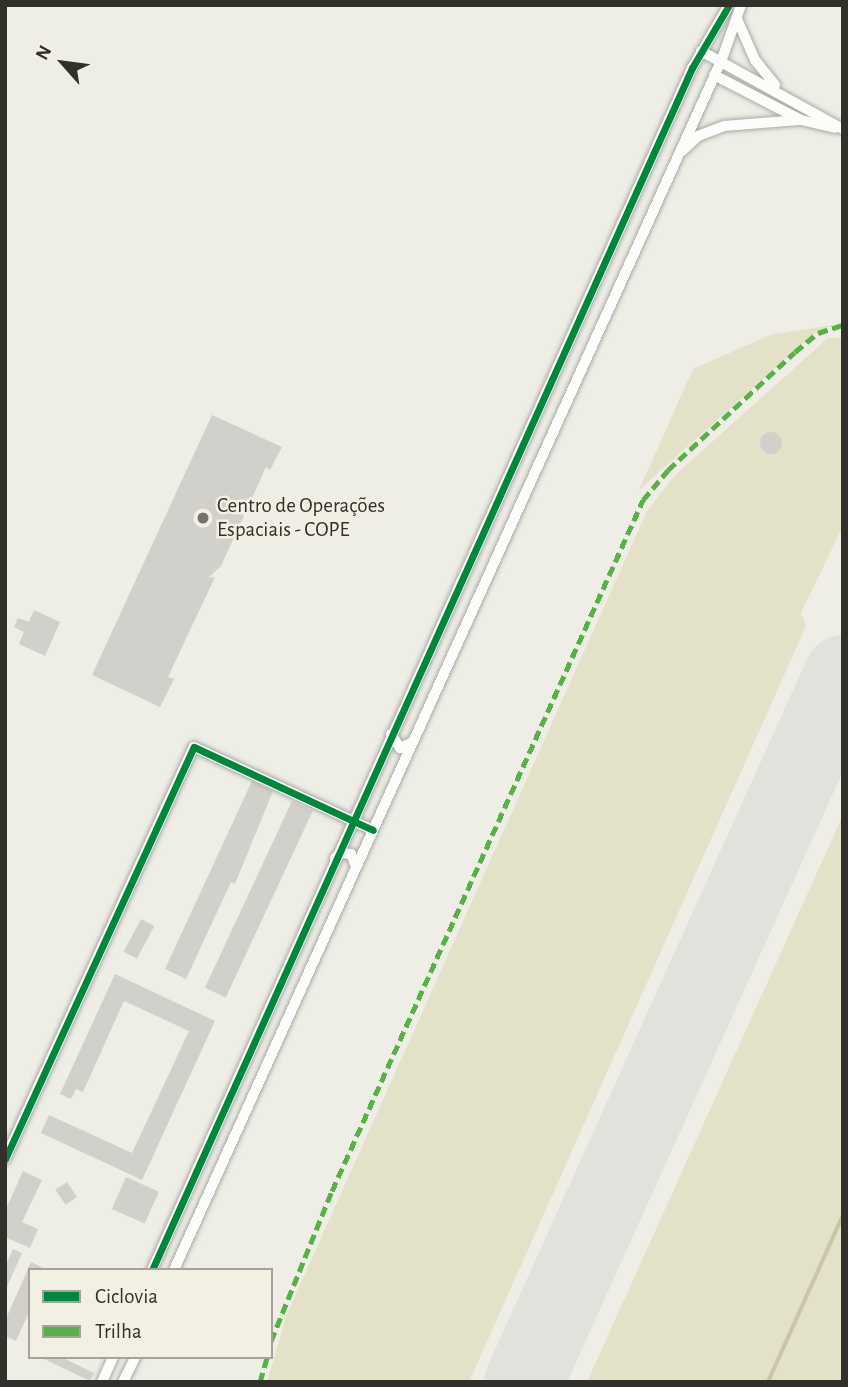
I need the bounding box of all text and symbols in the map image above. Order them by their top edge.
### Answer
north arrow [28,28,98,98]
text: N [33,43,56,63]
place label: Centro de Operações Espaciais - COPE [217,493,385,543]
marker: Centro de Operações Espaciais - COPE [195,510,211,526]
legend [28,1268,273,1359]
text: Ciclovia [95,1286,158,1307]
text: Trilha [95,1321,142,1342]

